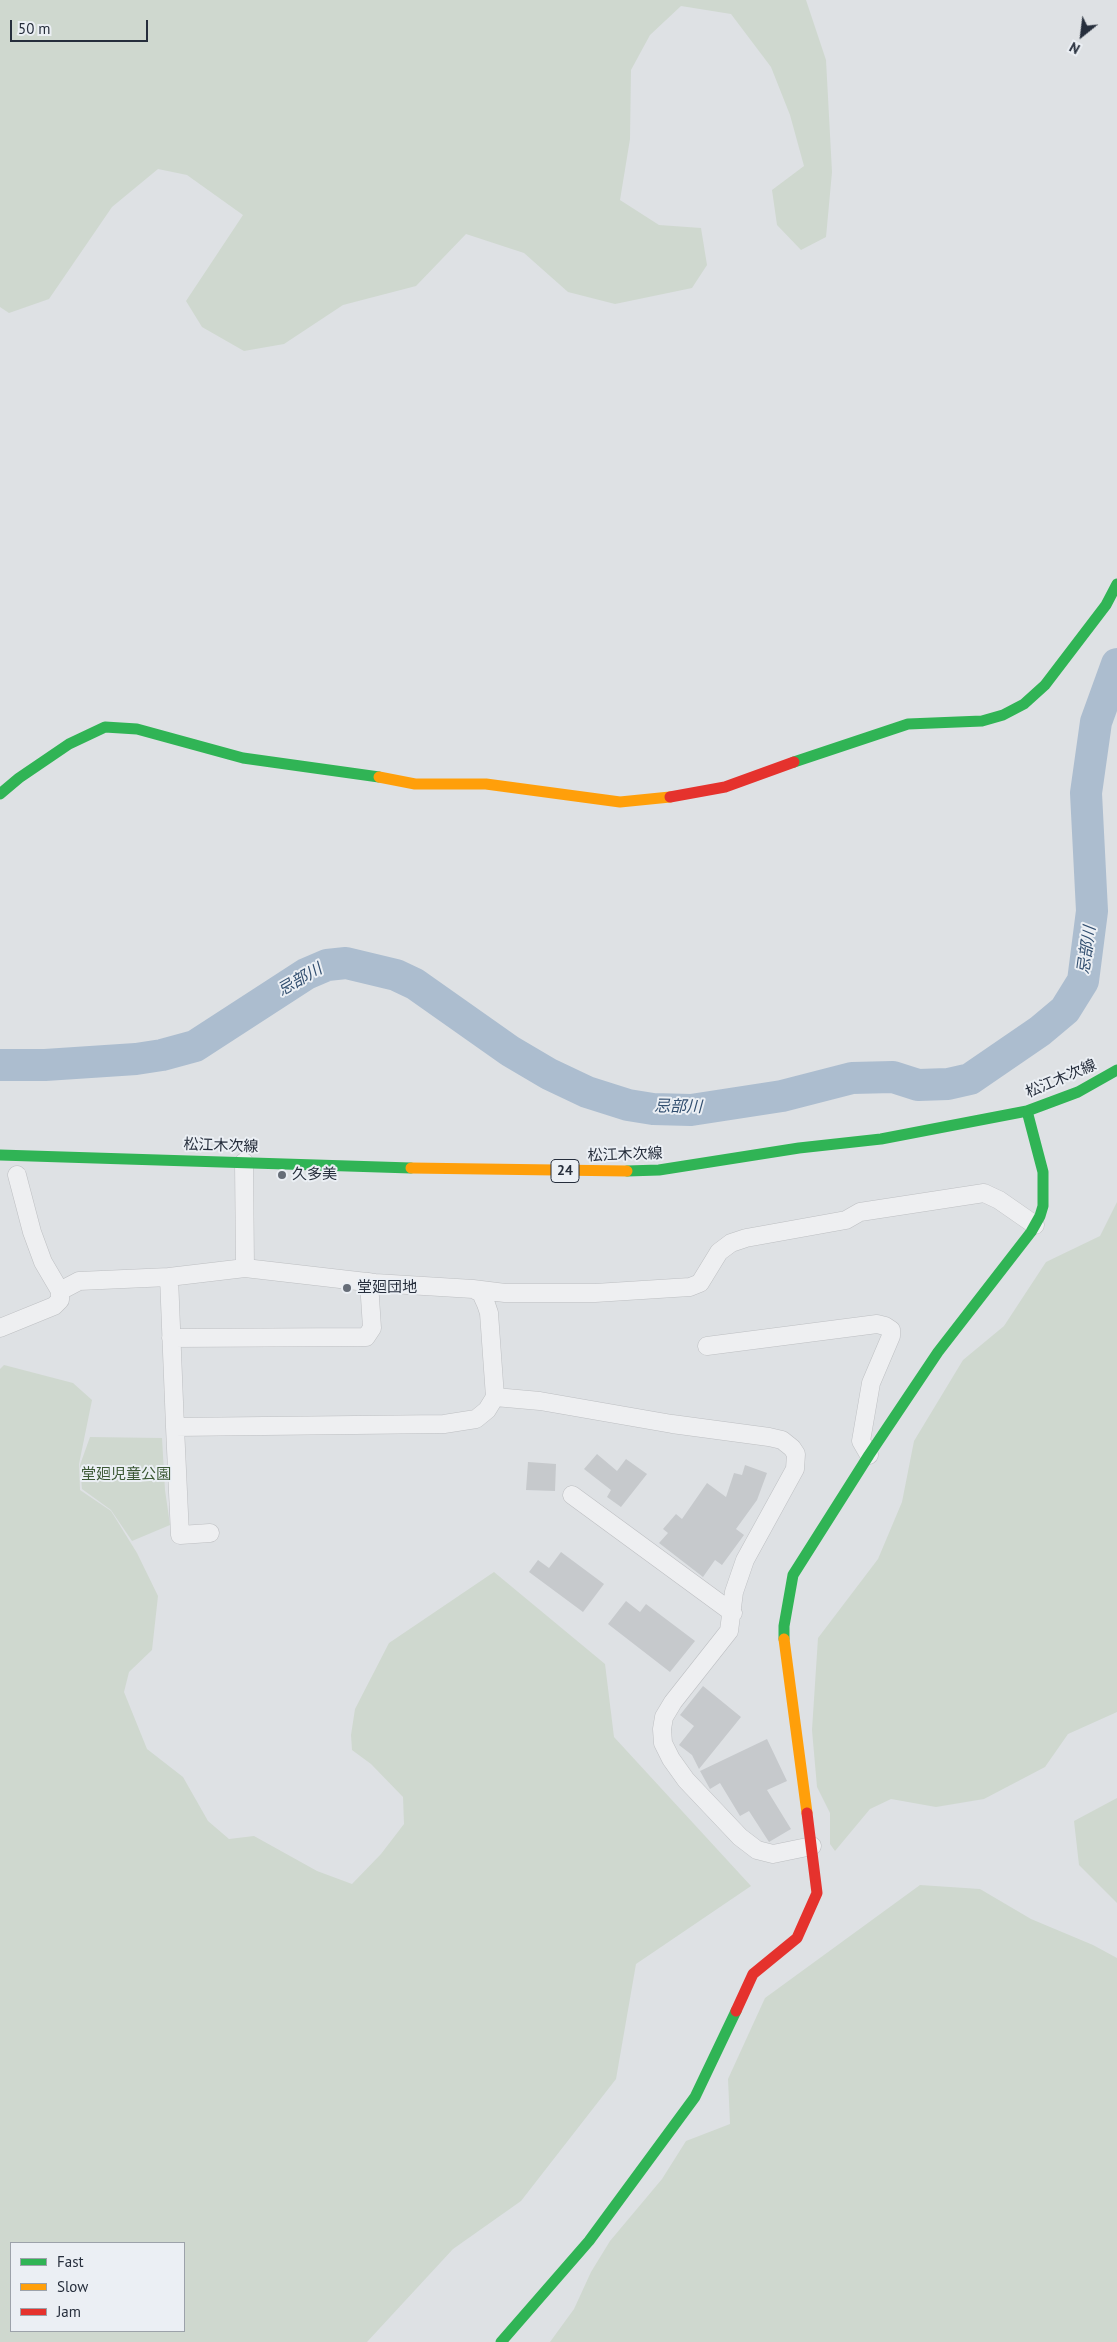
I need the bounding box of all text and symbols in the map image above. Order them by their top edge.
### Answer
scale bar [12,10,150,42]
north arrow [1057,10,1107,60]
text: 50 m [18,19,51,38]
text: N [1066,38,1083,58]
water label: 忌部川 [1074,925,1100,975]
water label: 忌部川 [274,960,326,1000]
street label: 松江木次線 [1023,1056,1099,1102]
water label: 忌部川 [654,1097,702,1117]
street label: 松江木次線 [183,1136,259,1156]
street label: 松江木次線 [587,1145,663,1165]
road number: 24 [551,1160,579,1182]
place label: 久多美 [292,1166,337,1184]
marker: 久多美 [276,1169,288,1181]
place label: 堂廻団地 [357,1279,417,1297]
marker: 堂廻団地 [341,1282,353,1294]
park label: 堂廻児童公園 [81,1466,171,1484]
legend [10,2242,185,2332]
text: Fast [57,2252,84,2271]
text: Slow [57,2277,88,2296]
text: Jam [57,2302,81,2321]

